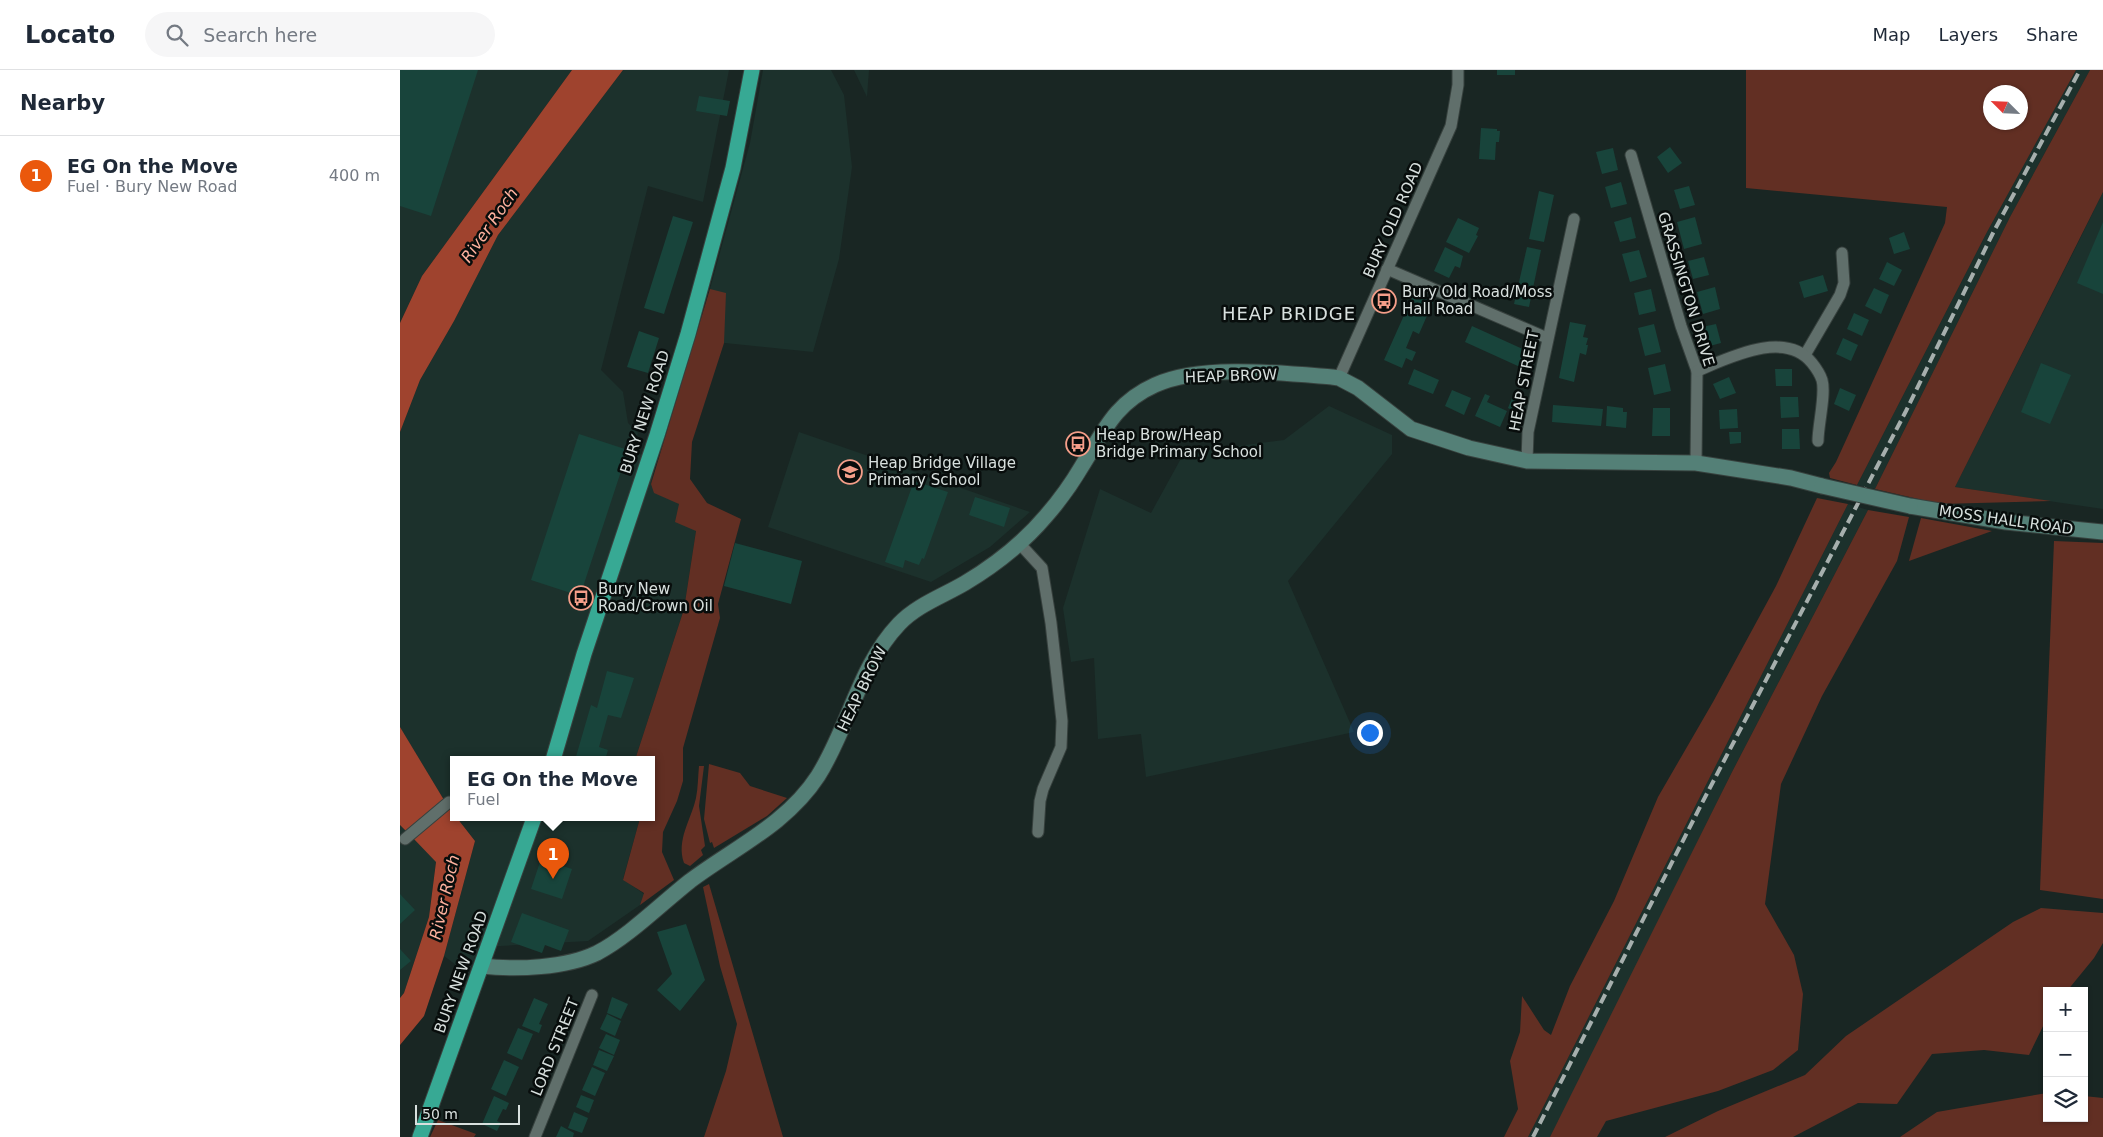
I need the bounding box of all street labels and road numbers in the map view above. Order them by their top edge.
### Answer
street label: BURY OLD ROAD [1359,159,1427,281]
street label: GRASSINGTON DRIVE [1654,210,1718,368]
street label: HEAP STREET [1505,328,1543,433]
street label: BURY NEW ROAD [617,348,673,476]
street label: HEAP BROW [1185,365,1278,387]
street label: MOSS HALL ROAD [1938,502,2074,538]
street label: HEAP BROW [834,643,890,734]
street label: BURY NEW ROAD [431,908,491,1036]
street label: LORD STREET [527,995,583,1098]

